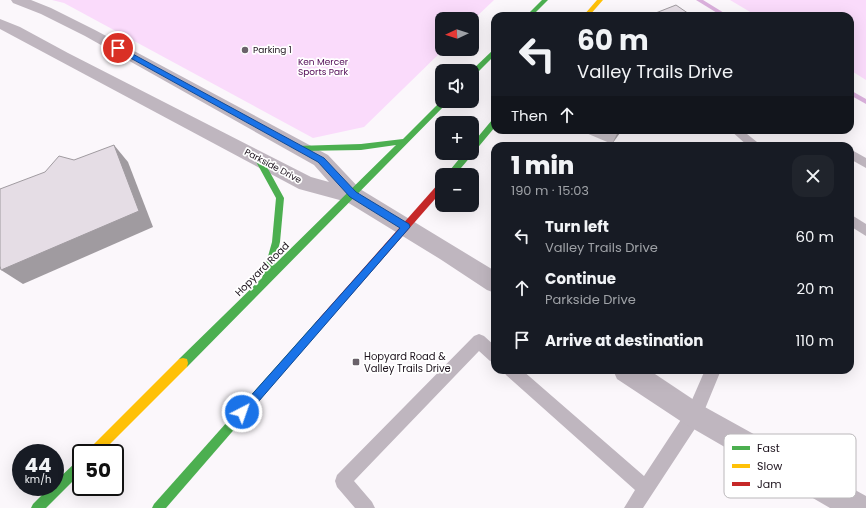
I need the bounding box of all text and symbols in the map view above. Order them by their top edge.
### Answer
north arrow [435,12,479,56]
map controls [435,12,479,212]
text: 60 m [577,21,649,60]
icon: left [511,28,563,80]
pin [101,31,135,65]
icon: arrive [107,37,129,59]
place label: Parking 1 [253,44,292,56]
marker: Parking 1 [240,45,250,55]
park label: Ken Mercer Sports Park [298,56,349,78]
text: Valley Trails Drive [577,59,733,84]
button: sound [435,64,479,108]
icon: ahead [556,104,578,126]
text: Then [511,105,548,126]
button: + [435,116,479,160]
street label: Parkside Drive [242,146,304,186]
text: 1 min [511,149,574,182]
button: close [792,155,834,197]
button: − [435,168,479,212]
text: 190 m · 15:03 [511,181,589,200]
text: Turn left [545,216,609,237]
icon: left [511,225,533,247]
text: 60 m [796,226,834,247]
street label: Hopyard Road [231,238,293,300]
text: Valley Trails Drive [545,238,658,257]
text: Continue [545,268,616,289]
icon: ahead [511,277,533,299]
text: 20 m [796,278,834,299]
text: Parkside Drive [545,290,636,309]
icon: arrive [511,329,533,351]
text: Arrive at destination [545,330,703,351]
text: 110 m [796,330,834,351]
place label: Hopyard Road & Valley Trails Drive [364,349,451,376]
marker: Hopyard Road & Valley Trails Drive [351,357,361,367]
position arrow [221,391,263,433]
legend [724,434,856,498]
text: Fast [757,440,780,456]
speed limit sign: 50 [72,444,124,496]
text: 44 [24,451,52,479]
text: Slow [757,458,782,474]
text: km/h [25,472,51,487]
text: Jam [757,476,782,492]

